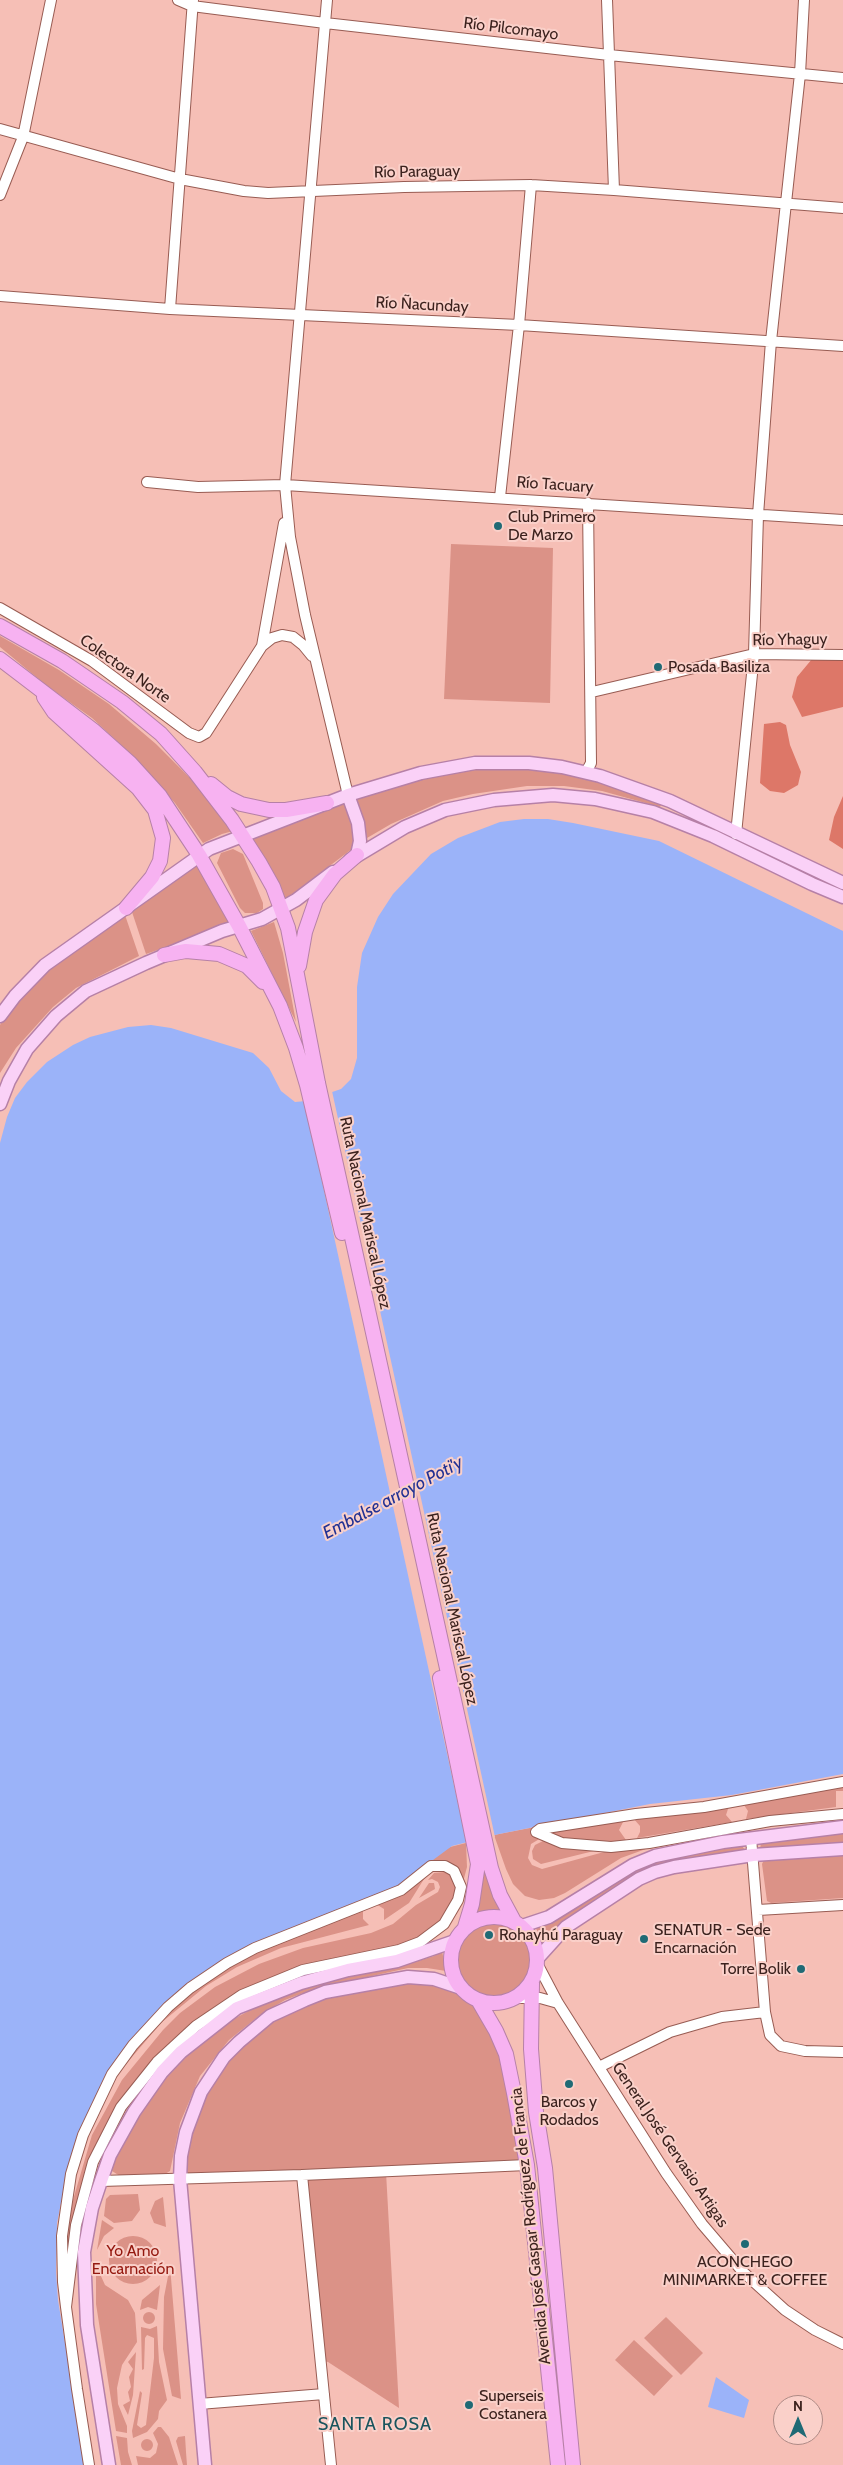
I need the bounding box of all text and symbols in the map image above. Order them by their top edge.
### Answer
street label: Río Pilcomayo [462,14,560,44]
street label: Río Paraguay [374,162,460,182]
street label: Río Ñacunday [375,293,469,317]
street label: Río Tacuary [516,473,594,497]
place label: Club Primero De Marzo [508,507,596,545]
marker: Club Primero De Marzo [492,520,504,532]
street label: Río Yhaguy [752,630,828,650]
street label: Colectora Norte [76,631,174,707]
place label: Posada Basiliza [668,657,770,677]
marker: Posada Basiliza [652,661,664,673]
street label: Ruta Nacional Mariscal López [335,1115,395,1311]
water label: Embalse arroyo Poti'y [319,1452,467,1544]
street label: Ruta Nacional Mariscal López [422,1511,482,1707]
place label: SENATUR - Sede Encarnación [654,1920,771,1958]
place label: Rohayhú Paraguay [499,1925,623,1945]
marker: Rohayhú Paraguay [483,1929,495,1941]
marker: SENATUR - Sede Encarnación [638,1933,650,1945]
place label: Torre Bolik [721,1959,791,1979]
marker: Torre Bolik [795,1963,807,1975]
street label: General José Gervasio Artigas [608,2059,732,2231]
marker: Barcos y Rodados [563,2078,575,2090]
street label: Avenida José Gaspar Rodríguez de Francia [507,2087,555,2365]
place label: Barcos y Rodados [539,2092,599,2130]
marker: ACONCHEGO MINIMARKET & COFFEE [739,2238,751,2250]
park label: Yo Amo Encarnación [92,2241,174,2279]
place label: ACONCHEGO MINIMARKET & COFFEE [663,2252,827,2290]
place label: Superseis Costanera [479,2386,547,2424]
north arrow [773,2395,823,2445]
text: N [793,2397,803,2415]
marker: Superseis Costanera [463,2399,475,2411]
district label: SANTA ROSA [317,2414,433,2436]

